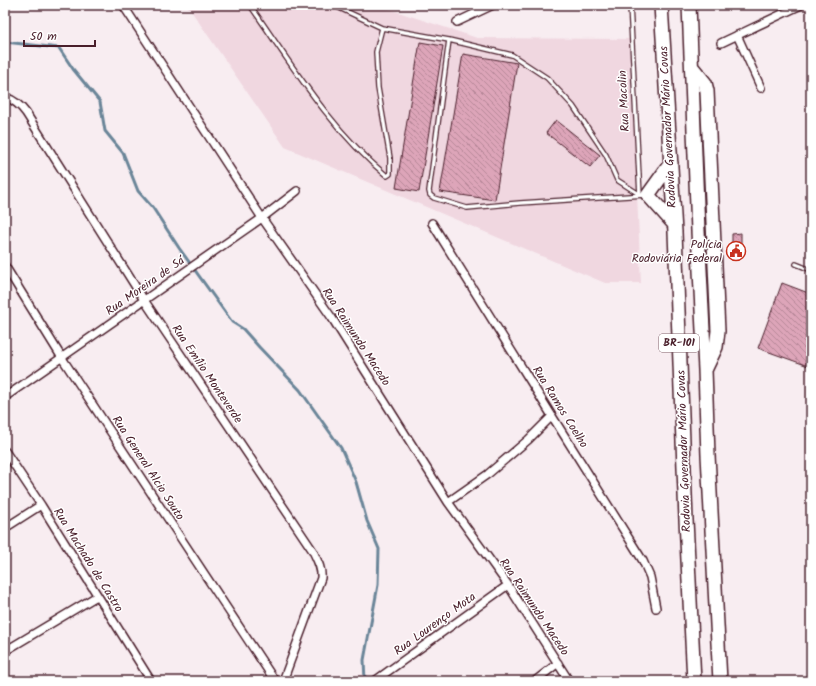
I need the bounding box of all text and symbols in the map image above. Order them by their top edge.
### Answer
scale bar [24,22,95,48]
text: 50 m [30,27,57,46]
street label: Rodovia Governador Mário Covas [654,45,682,209]
street label: Rua Macolin [613,70,635,132]
place label: Polícia Rodoviária Federal [632,235,722,268]
public building icon: Polícia Rodoviária Federal [725,240,747,262]
street label: Rua Moreira de Sá [101,251,190,320]
street label: Rua Raimundo Macedo [317,284,395,390]
street label: Rua Emílio Monteverde [167,321,248,428]
road number: BR-101 [659,334,699,352]
street label: Rua Ramos Coelho [527,362,593,452]
street label: Rodovia Governador Mário Covas [672,370,696,532]
street label: Rua General Alcio Souto [107,412,189,524]
street label: Rua Machado de Castro [48,504,128,616]
street label: Rua Raimundo Macedo [494,554,574,660]
street label: Rua Lourenço Mota [390,587,480,660]

